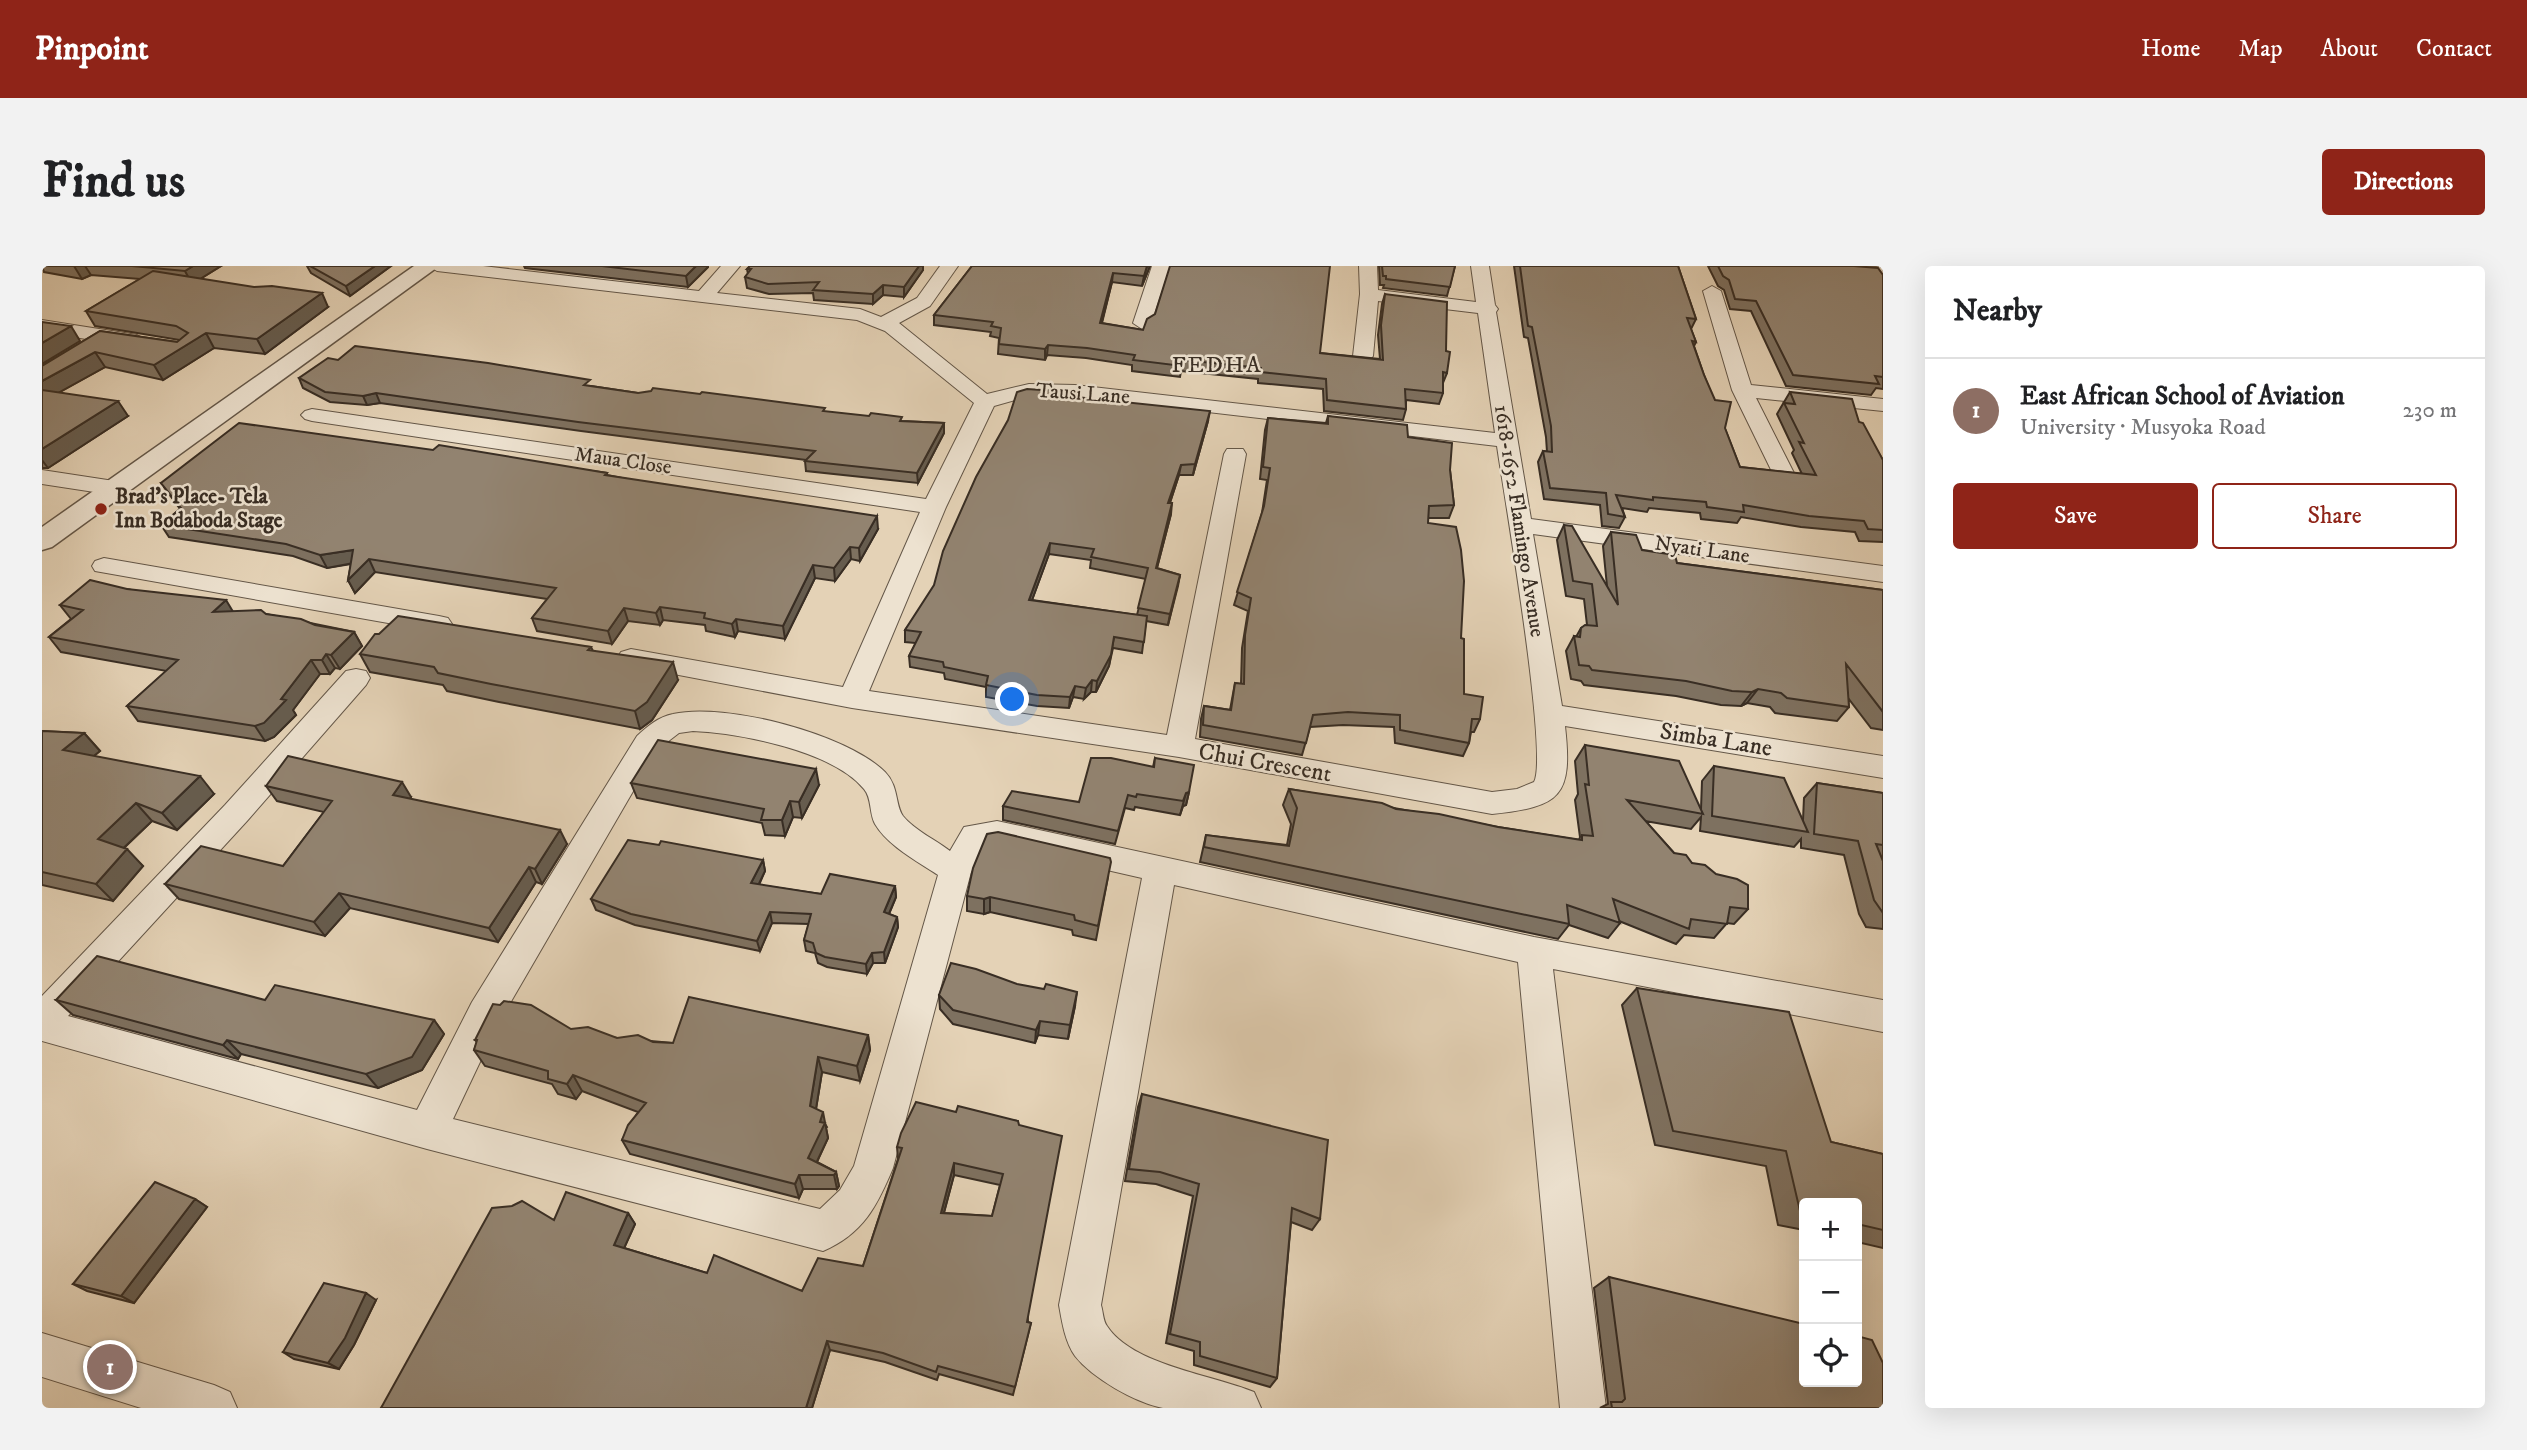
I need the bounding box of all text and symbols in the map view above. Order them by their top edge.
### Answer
text: Pinpoint [35,29,149,70]
text: Home [2141,34,2200,64]
text: Map [2238,34,2283,64]
text: About [2321,34,2378,64]
text: Contact [2416,34,2492,64]
button: Directions [2322,149,2485,215]
text: Find us [42,151,185,213]
text: Nearby [1953,293,2042,330]
district label: FEDHA [1171,351,1263,380]
street label: Tausi Lane [1035,378,1131,410]
text: East African School of Aviation [2020,380,2345,413]
text: 1 [1972,396,1980,425]
text: 230 m [2403,396,2457,425]
street label: 1618-1652 Flamingo Avenue [1488,403,1550,639]
text: University · Musyoka Road [2020,413,2266,442]
street label: Maua Close [573,441,674,481]
button: Save [1953,483,2198,549]
button: Share [2212,483,2457,549]
place label: Brad's Place- Tela Inn Bodaboda Stage [115,484,283,534]
marker: Brad's Place- Tela Inn Bodaboda Stage [93,501,109,517]
street label: Nyati Lane [1653,530,1752,570]
your location [995,682,1029,716]
street label: Simba Lane [1658,716,1774,764]
street label: Chui Crescent [1196,737,1334,789]
map controls [1799,1198,1862,1387]
button: + [1799,1198,1862,1261]
button: − [1799,1261,1862,1324]
button: locate [1799,1324,1862,1387]
pin: 1 [87,1341,133,1393]

